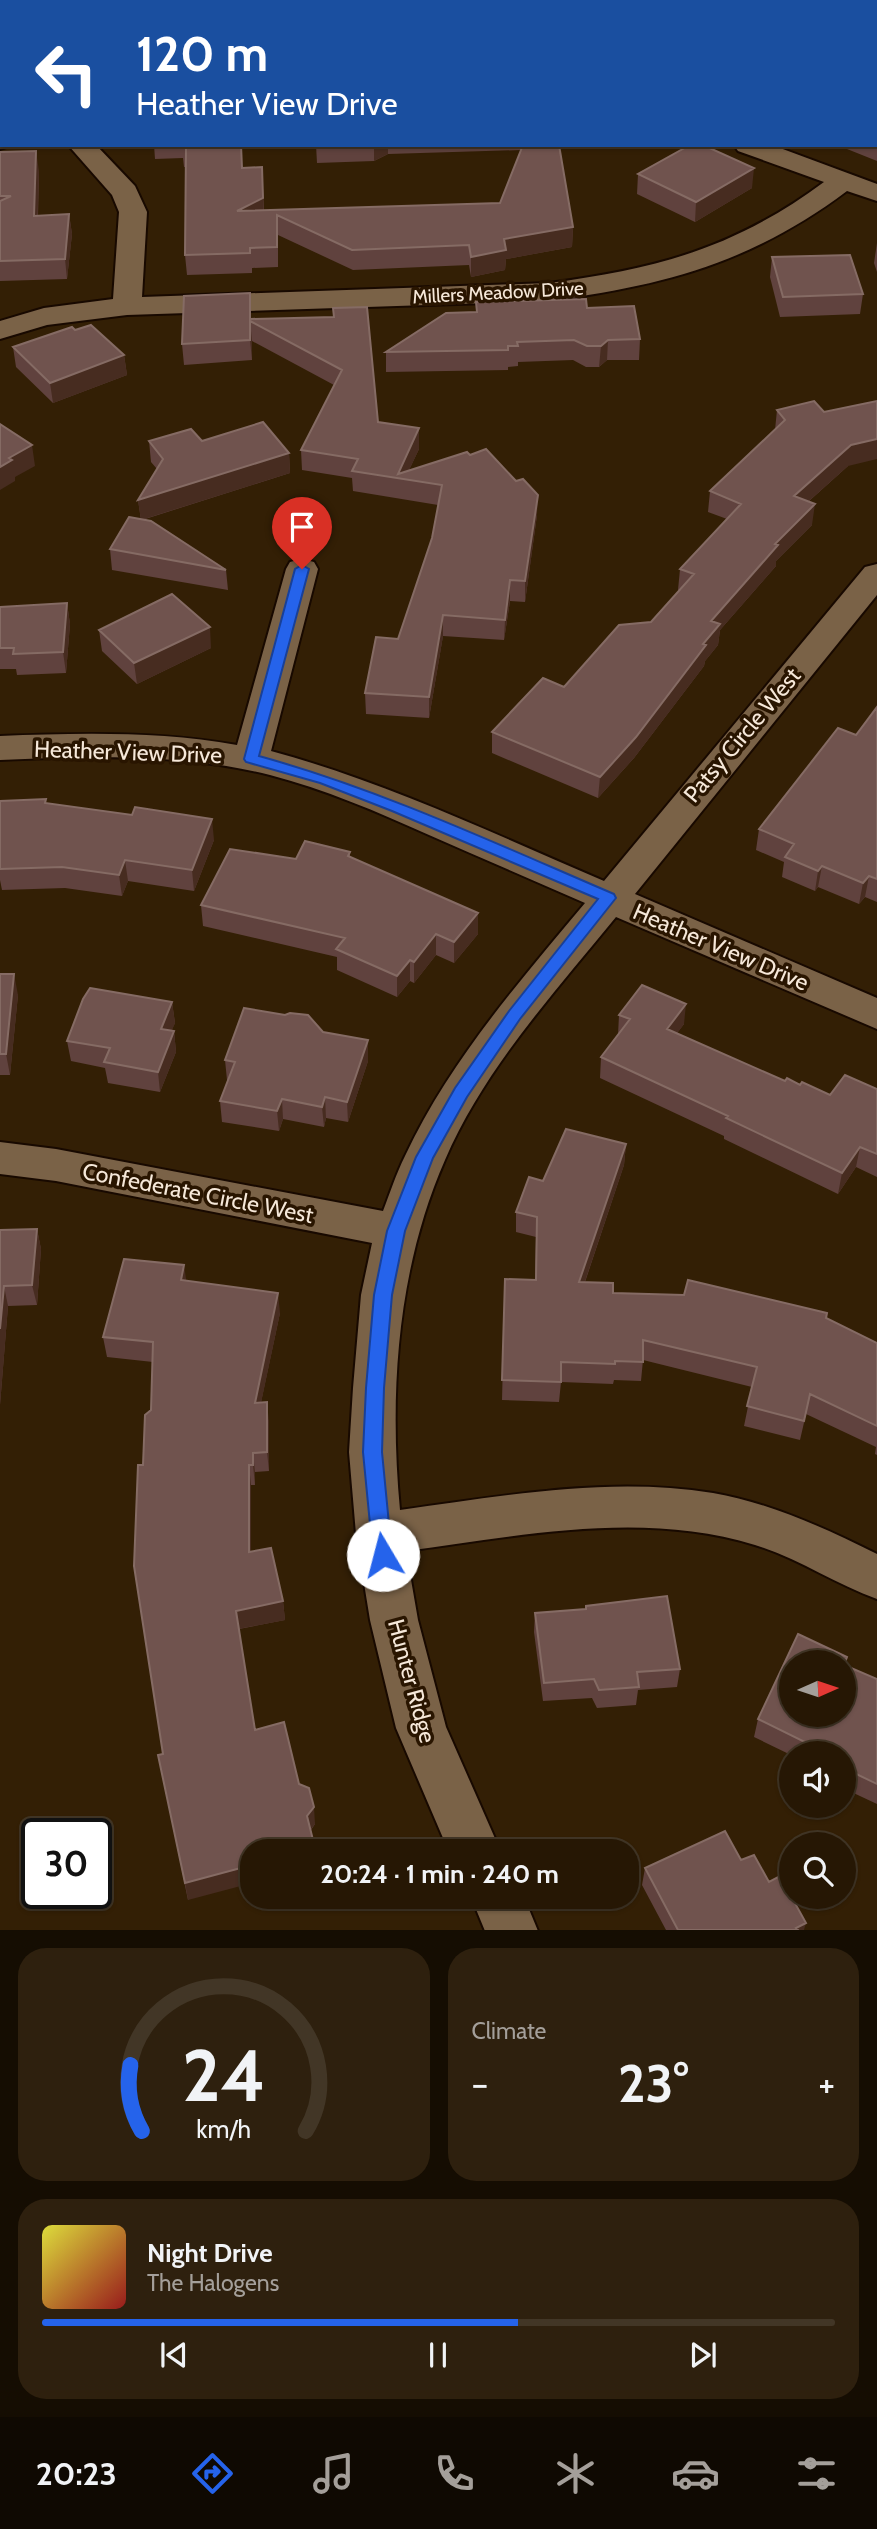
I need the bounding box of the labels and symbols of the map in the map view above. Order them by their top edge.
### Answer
street label: Millers Meadow Drive [412,277,585,308]
pin [272,497,332,569]
street label: Patsy Circle West [678,662,807,808]
street label: Heather View Drive [34,735,223,769]
street label: Heather View Drive [629,897,813,997]
street label: Confederate Circle West [80,1157,316,1229]
position arrow [346,1518,420,1592]
street label: Hunter Ridge [382,1616,442,1746]
north arrow [779,1650,856,1727]
speed limit sign: 30 [21,1818,112,1909]

